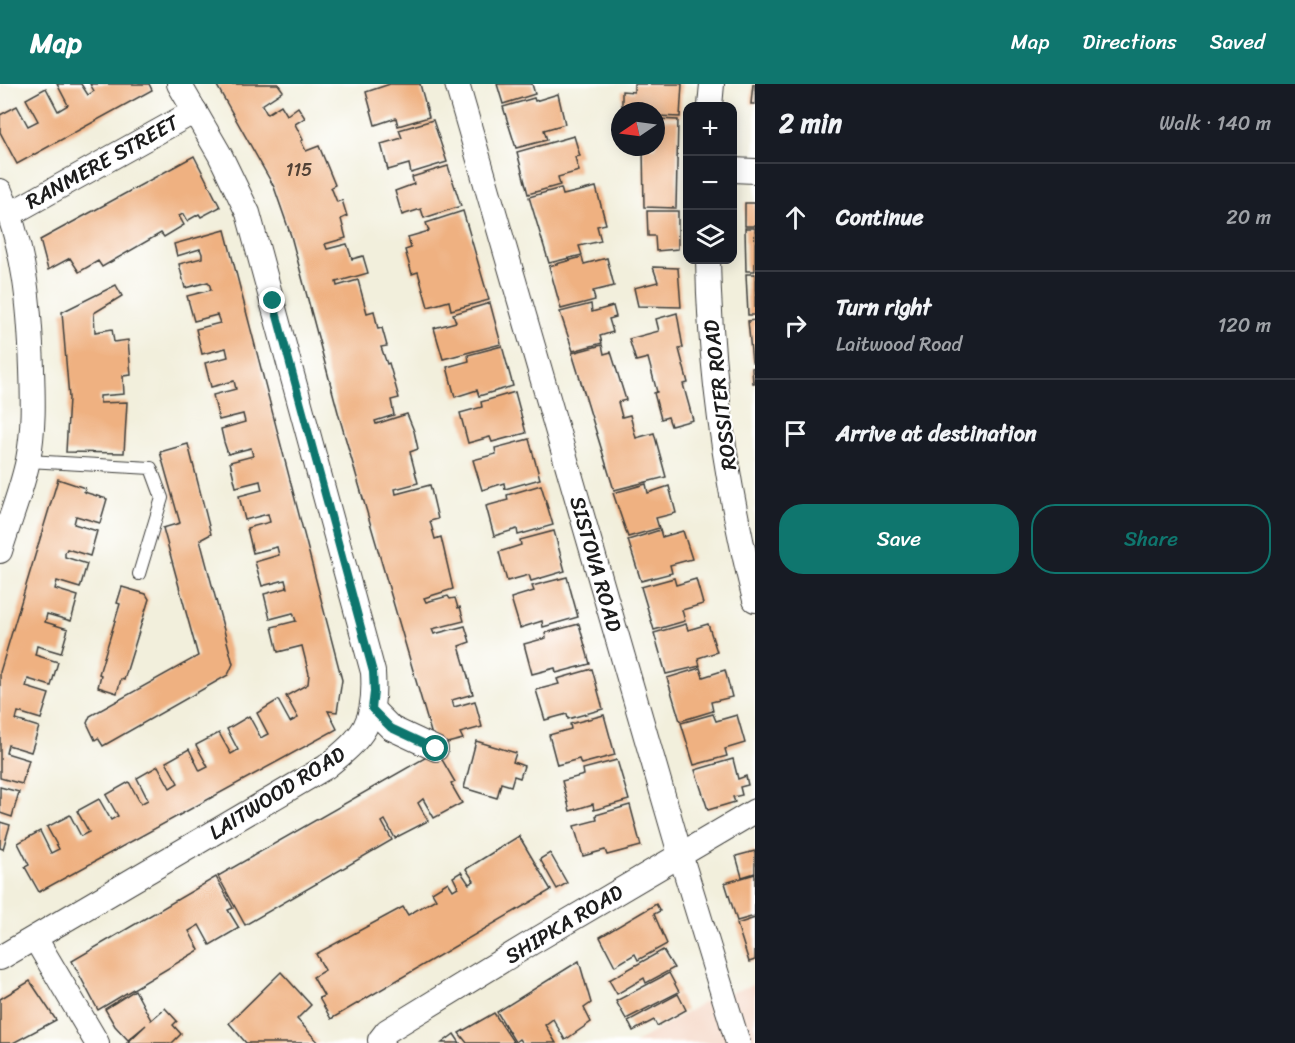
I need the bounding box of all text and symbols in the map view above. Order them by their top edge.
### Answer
text: Map [30,18,82,67]
text: Map [1011,23,1049,61]
text: Directions [1082,23,1177,61]
text: Saved [1210,23,1265,61]
text: 2 min [779,100,842,146]
north arrow [611,102,665,156]
map controls [683,102,737,264]
button: + [683,102,737,156]
street label: RANMERE STREET [18,103,187,220]
text: Walk · 140 m [1159,106,1271,141]
house number: 115 [286,154,312,186]
button: − [683,156,737,210]
text: Continue [836,198,924,237]
text: 20 m [1226,200,1271,235]
icon: ahead [779,201,812,234]
button: layers [683,210,737,264]
route end [259,287,285,313]
text: Turn right [836,288,931,327]
text: 120 m [1218,308,1271,343]
icon: right [779,309,812,342]
street label: ROSSITER ROAD [692,317,748,472]
text: Laitwood Road [836,327,962,362]
text: Arrive at destination [836,414,1037,453]
icon: arrive [779,417,812,450]
street label: SISTOVA ROAD [558,492,634,637]
button: Save [779,504,1019,574]
button: Share [1031,504,1271,574]
street label: LAITWOOD ROAD [201,735,353,850]
route start [422,735,448,761]
street label: SHIPKA ROAD [497,873,631,975]

